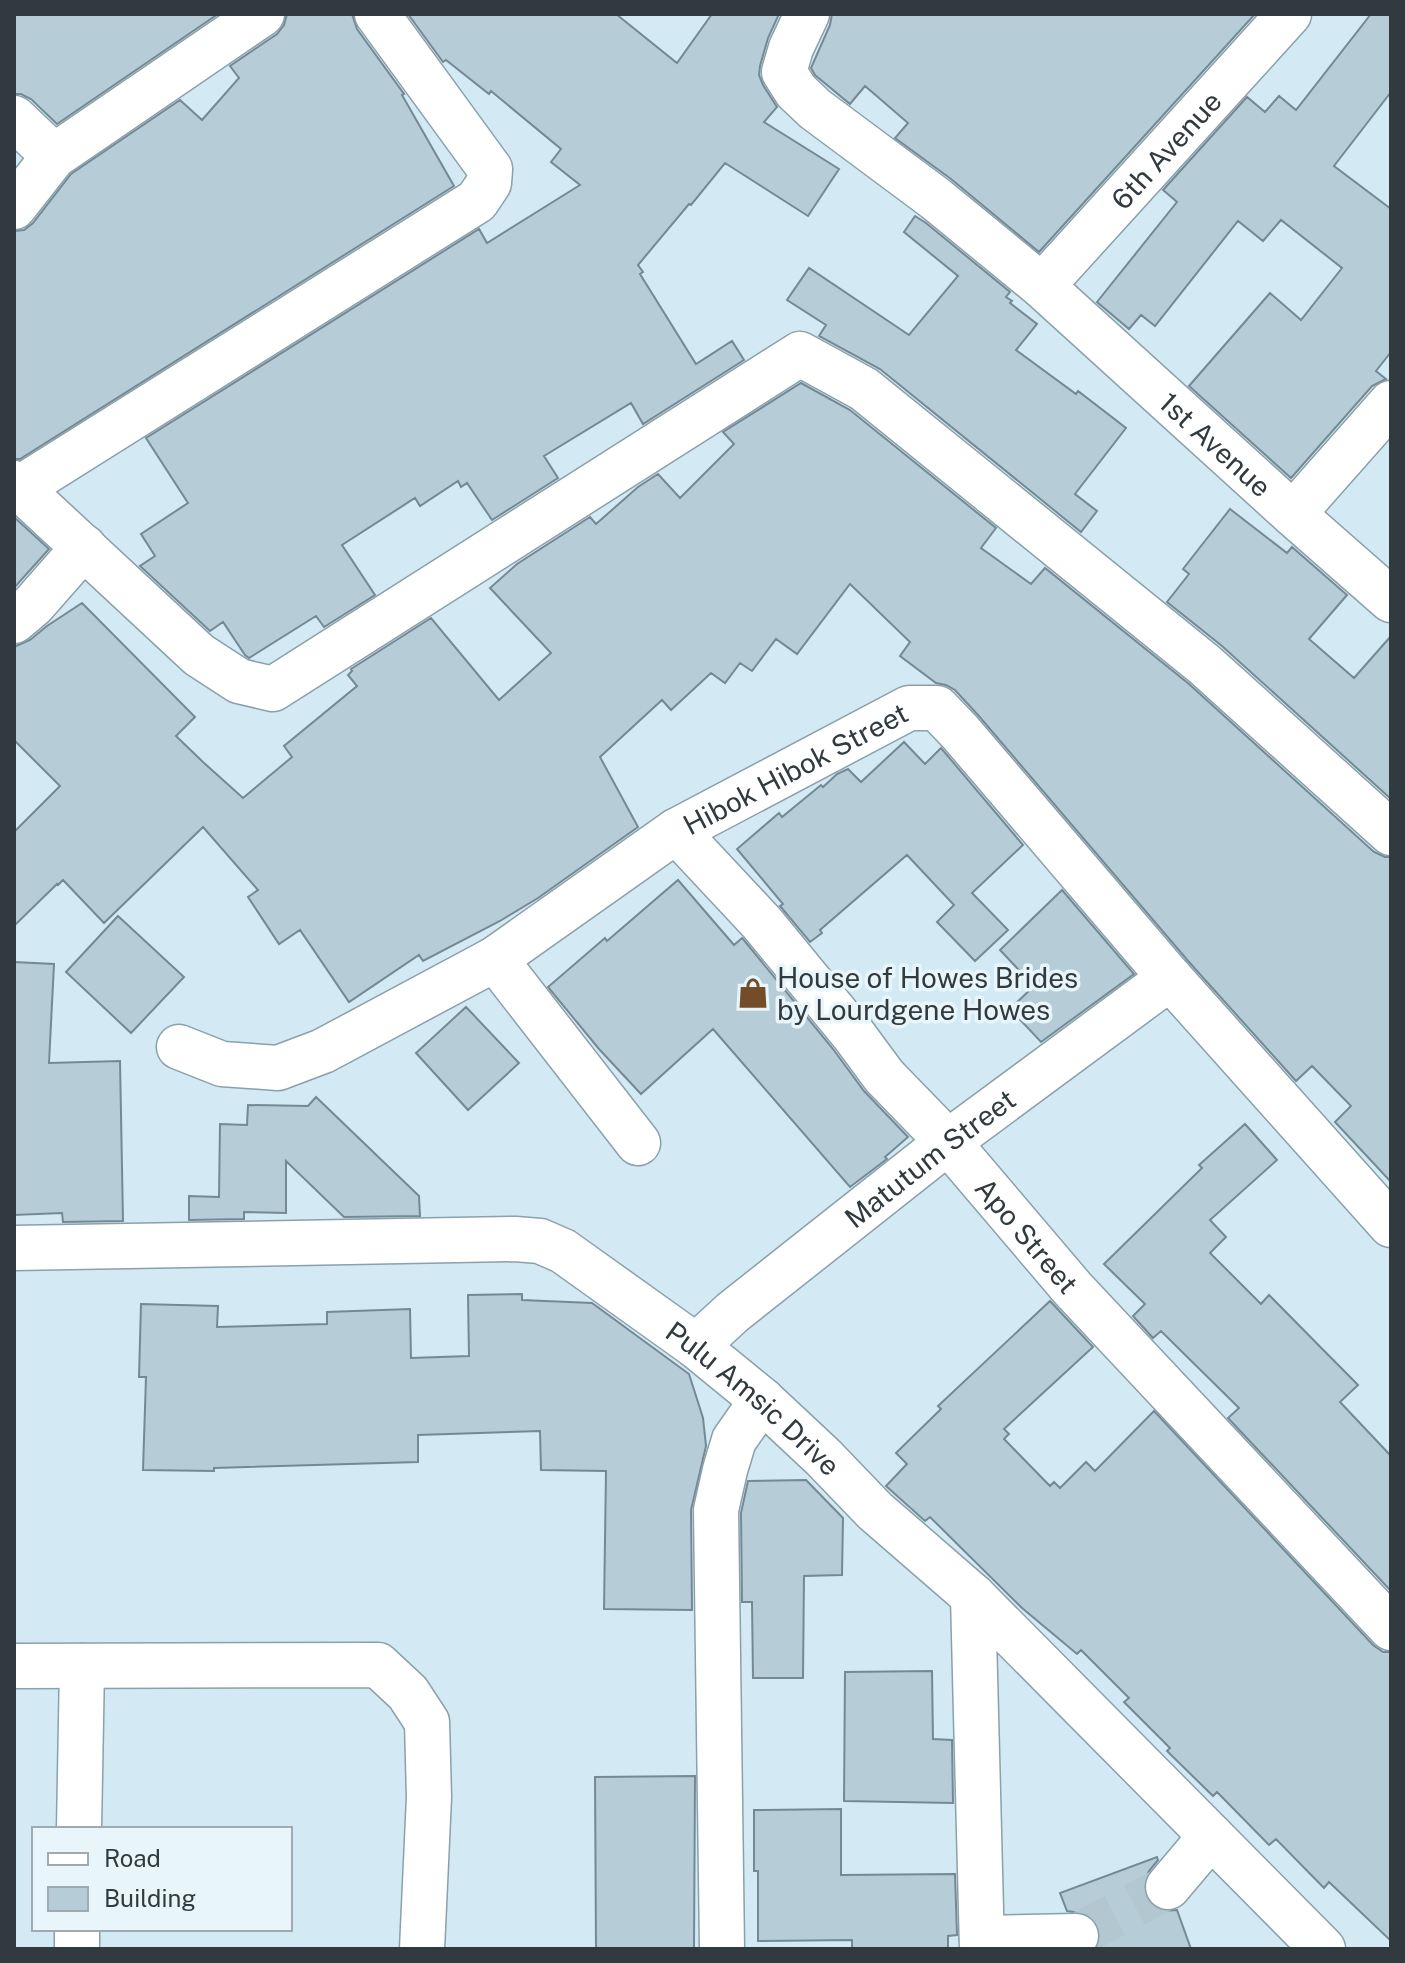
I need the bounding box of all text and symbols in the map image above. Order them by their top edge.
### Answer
street label: 6th Avenue [1104,84,1228,215]
street label: 1st Avenue [1153,385,1278,503]
street label: Hibok Hibok Street [677,695,913,841]
place label: House of Howes Brides by Lourdgene Howes [777,961,1078,1026]
shop icon: House of Howes Brides by Lourdgene Howes [736,976,770,1010]
street label: Matutum Street [838,1082,1021,1234]
street label: Apo Street [969,1171,1085,1300]
street label: Pulu Amsic Drive [660,1314,848,1482]
legend [32,1827,292,1931]
text: Road [104,1844,161,1872]
text: Building [104,1884,196,1912]

